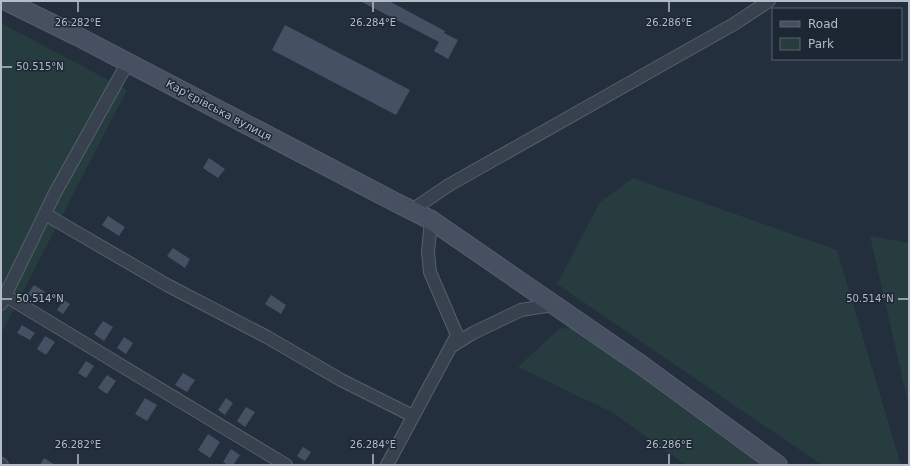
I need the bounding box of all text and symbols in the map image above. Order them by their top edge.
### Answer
legend [772,8,902,60]
text: 26.282°E [55,17,101,28]
text: 26.284°E [350,17,396,28]
text: 26.286°E [646,17,692,28]
text: Road [808,17,838,31]
text: Park [808,37,834,51]
text: 50.515°N [16,61,64,72]
street label: Кар'єрівська вулиця [164,77,274,144]
text: 50.514°N [16,293,64,304]
text: 50.514°N [846,293,894,304]
text: 26.282°E [55,439,101,450]
text: 26.284°E [350,439,396,450]
text: 26.286°E [646,439,692,450]

